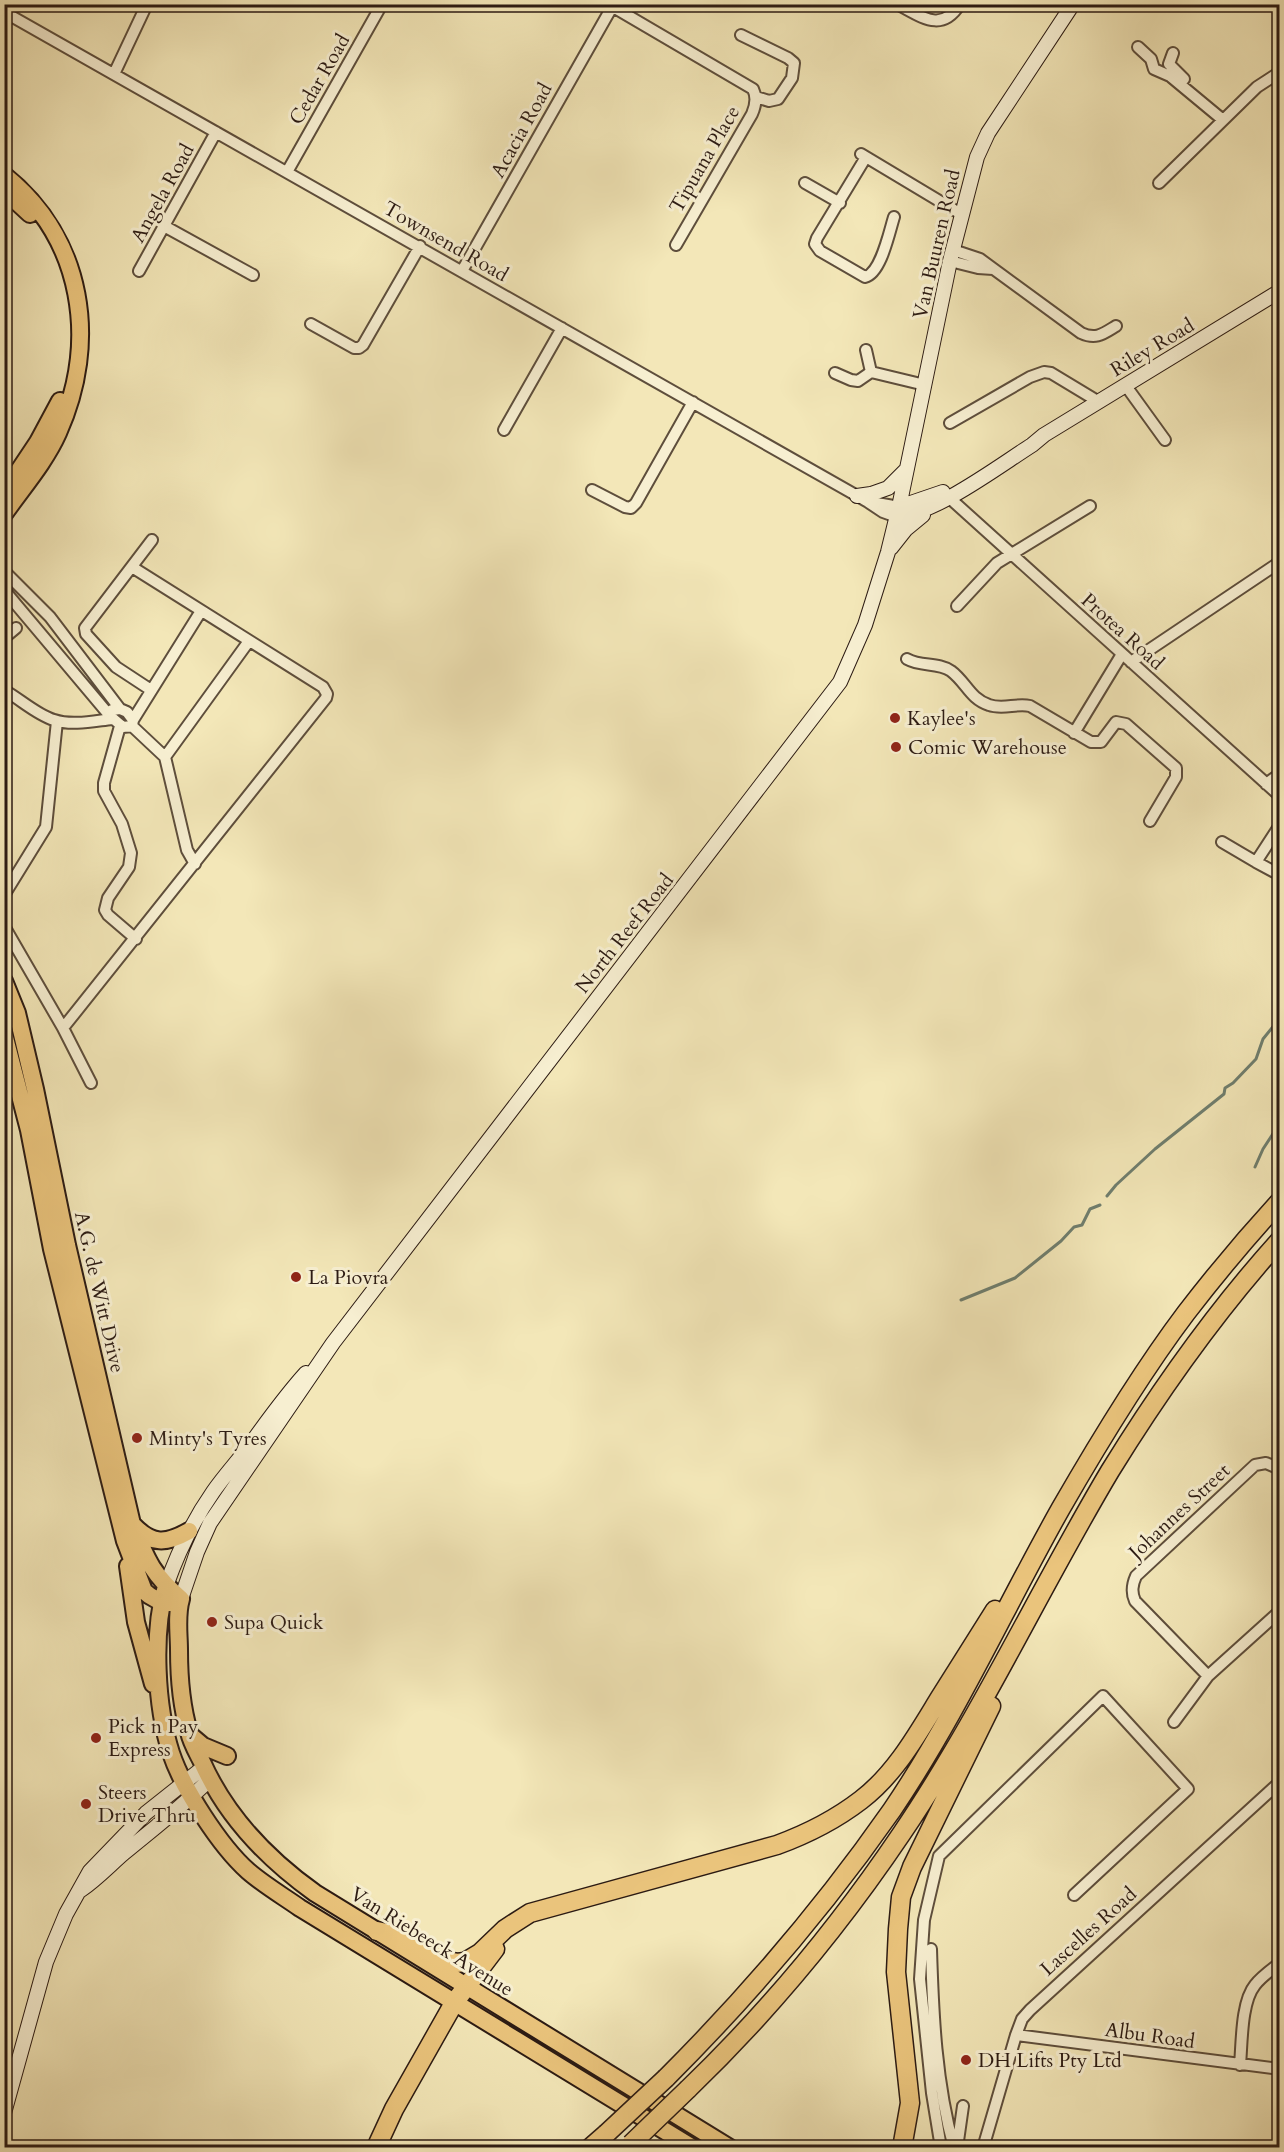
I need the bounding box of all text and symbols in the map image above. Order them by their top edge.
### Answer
street label: Cedar Road [283,29,356,129]
street label: Acacia Road [484,78,559,183]
street label: Tipuana Place [663,101,746,218]
street label: Angela Road [124,139,201,247]
street label: Van Buuren Road [906,166,967,322]
street label: Townsend Road [378,195,513,288]
street label: Riley Road [1105,312,1200,383]
street label: Protea Road [1075,587,1170,676]
place label: Kaylee's [907,705,976,732]
marker: Kaylee's [888,711,902,725]
place label: Comic Warehouse [908,734,1067,761]
marker: Comic Warehouse [889,740,903,754]
street label: North Reef Road [569,867,680,999]
street label: A.G. de Witt Drive [68,1209,131,1375]
place label: La Piovra [308,1264,389,1291]
marker: La Piovra [289,1270,303,1284]
place label: Minty's Tyres [149,1425,267,1452]
marker: Minty's Tyres [130,1431,144,1445]
street label: Johannes Street [1121,1457,1236,1567]
place label: Supa Quick [224,1609,324,1636]
marker: Supa Quick [205,1615,219,1629]
place label: Pick n Pay Express [108,1713,199,1763]
marker: Pick n Pay Express [89,1731,103,1745]
place label: Steers Drive Thru [98,1779,196,1829]
marker: Steers Drive Thru [79,1797,93,1811]
street label: Van Riebeeck Avenue [345,1880,518,2003]
street label: Lascelles Road [1034,1881,1143,1982]
street label: Albu Road [1103,2016,1197,2055]
place label: DH Lifts Pty Ltd [978,2047,1122,2074]
marker: DH Lifts Pty Ltd [959,2053,973,2067]

